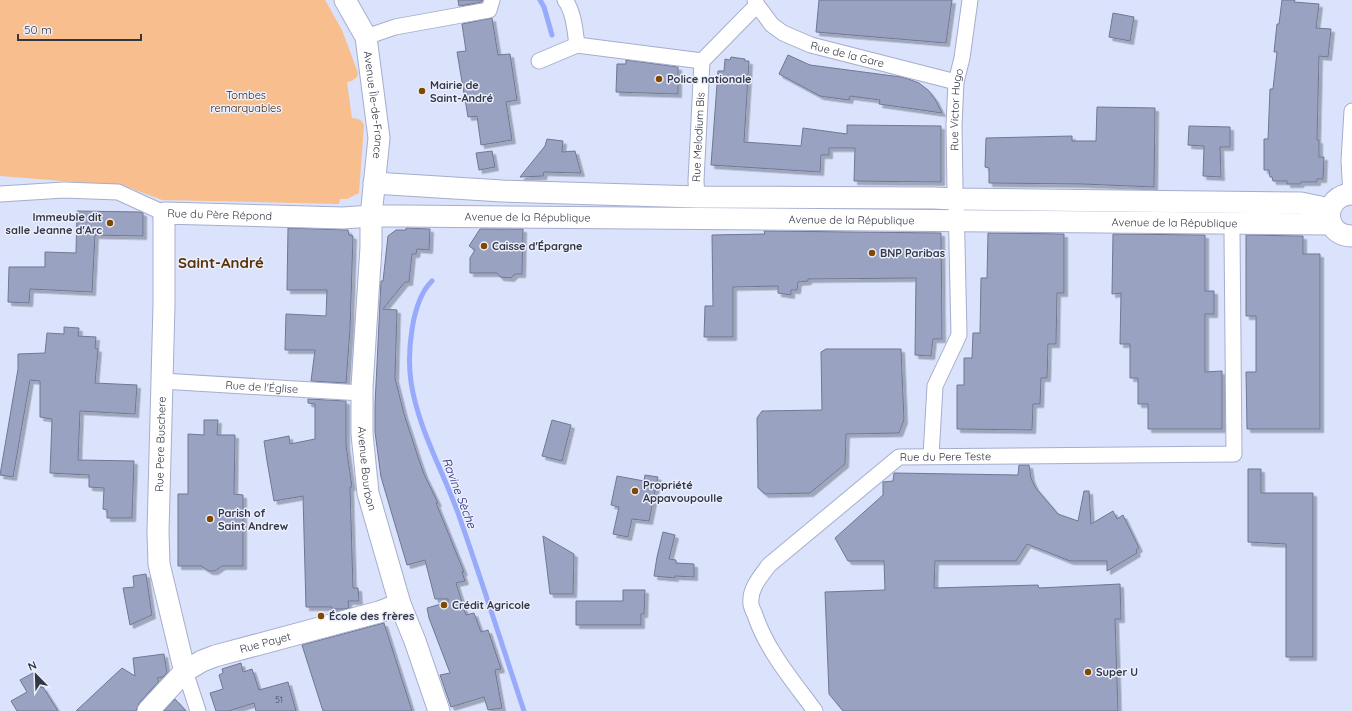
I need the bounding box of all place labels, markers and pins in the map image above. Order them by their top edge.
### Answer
place label: Police nationale [667,72,752,86]
marker: Police nationale [654,74,664,84]
place label: Mairie de Saint-André [430,78,494,105]
marker: Mairie de Saint-André [417,86,427,96]
place label: Immeuble dit salle Jeanne d'Arc [6,210,102,237]
marker: Immeuble dit salle Jeanne d'Arc [105,218,115,228]
place label: Caisse d'Épargne [492,239,583,253]
marker: Caisse d'Épargne [479,241,489,251]
place label: BNP Paribas [880,246,945,260]
marker: BNP Paribas [867,248,877,258]
place label: Propriété Appavoupoulle [643,478,723,505]
marker: Propriété Appavoupoulle [630,486,640,496]
place label: Parish of Saint Andrew [218,506,289,533]
marker: Parish of Saint Andrew [205,514,215,524]
place label: Crédit Agricole [452,598,531,612]
marker: Crédit Agricole [439,600,449,610]
place label: École des frères [329,609,414,623]
marker: École des frères [316,611,326,621]
place label: Super U [1096,665,1138,679]
marker: Super U [1083,667,1093,677]

